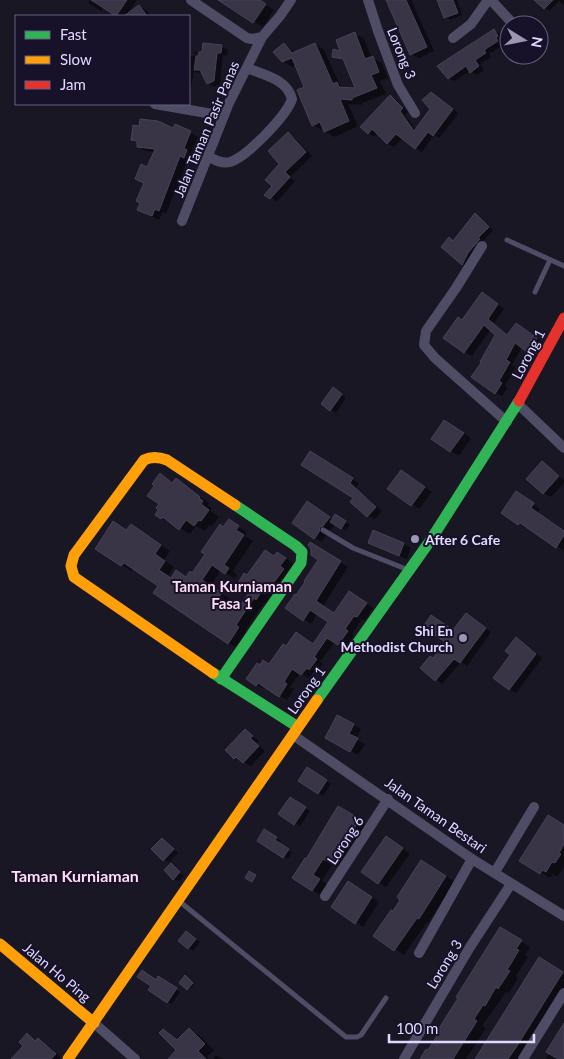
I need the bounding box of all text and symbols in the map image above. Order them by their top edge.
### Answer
legend [15,15,190,105]
north arrow [499,15,549,65]
text: Fast [60,25,87,43]
street label: Lorong 3 [384,25,420,81]
text: N [528,36,547,49]
text: Slow [60,50,92,68]
street label: Jalan Taman Pasir Panas [170,58,242,200]
text: Jam [60,75,86,93]
street label: Lorong 1 [508,326,548,382]
place label: After 6 Cafe [424,531,501,548]
marker: After 6 Cafe [409,533,421,545]
district label: Taman Kurniaman Fasa 1 [172,577,292,612]
place label: Shi En Methodist Church [340,622,453,655]
marker: Shi En Methodist Church [457,632,469,644]
street label: Lorong 1 [284,663,328,717]
street label: Jalan Taman Bestari [382,774,490,856]
street label: Lorong 6 [323,813,367,867]
district label: Taman Kurniaman [11,866,139,885]
street label: Lorong 3 [423,936,465,992]
street label: Jalan Ho Ping [20,939,94,1005]
scale bar [389,1012,534,1044]
text: 100 m [396,1019,438,1037]

